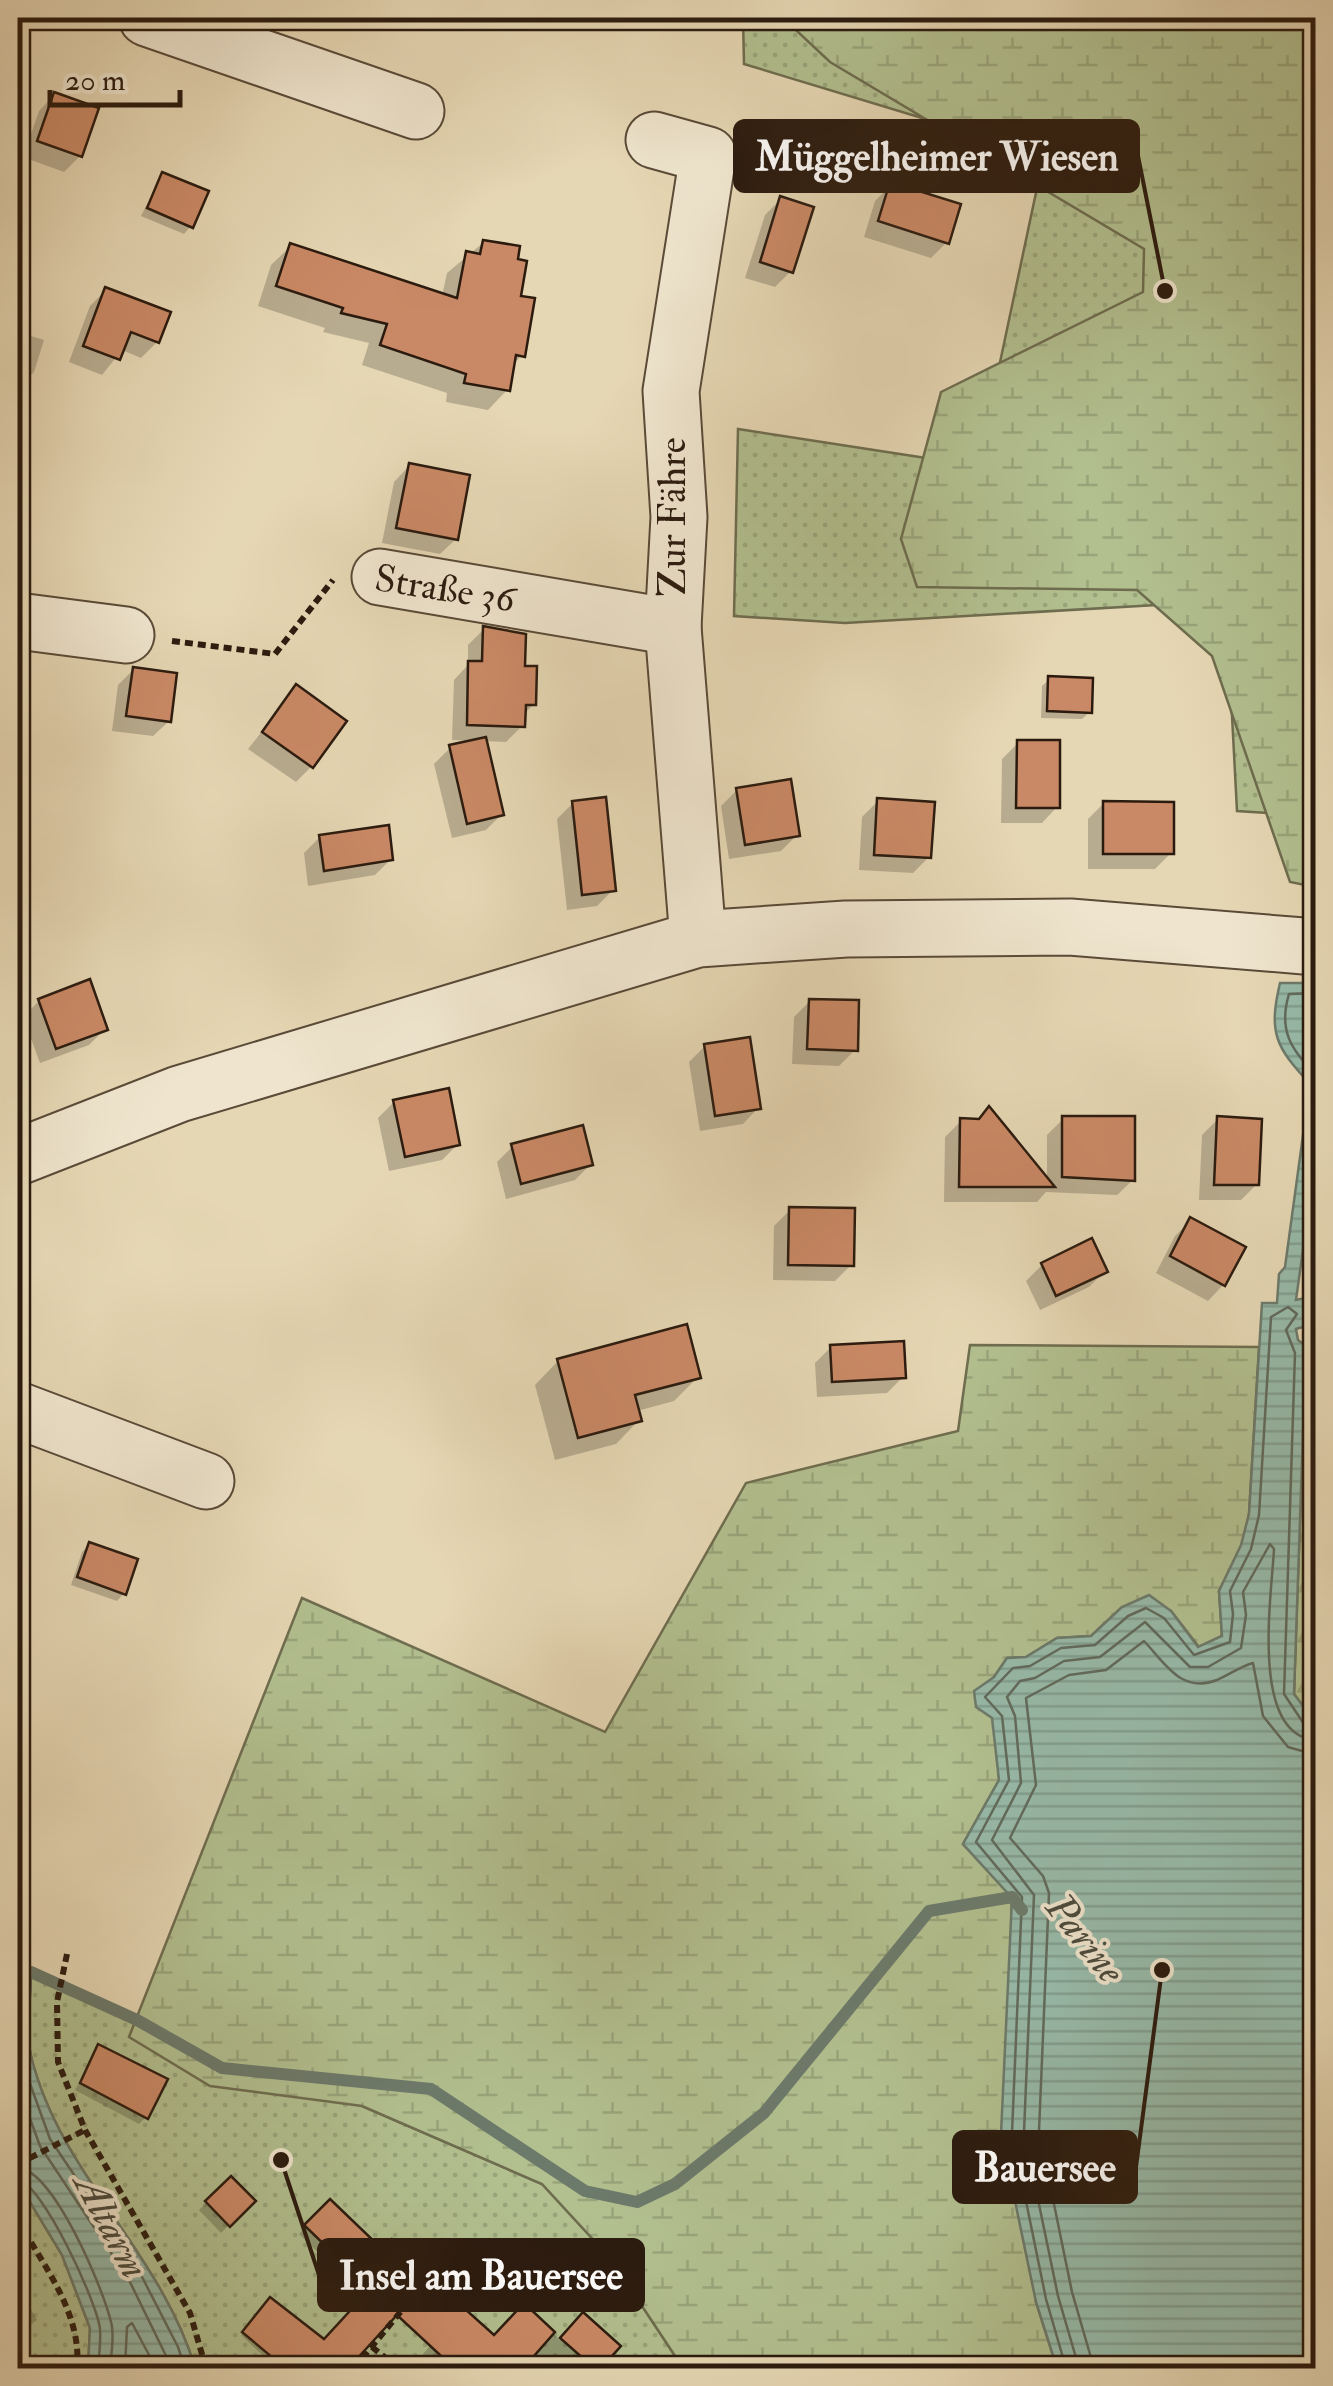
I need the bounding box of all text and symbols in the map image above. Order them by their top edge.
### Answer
scale bar [50,45,180,107]
text: 20 m [65,62,125,99]
callout: Müggelheimer Wiesen [735,121,1138,191]
text: Müggelheimer Wiesen [754,132,1119,183]
street label: Zur Fähre [649,437,697,597]
street label: Straße 36 [371,554,520,624]
water label: Parine [1033,1883,1136,1995]
callout: Bauersee [954,2132,1136,2202]
text: Bauersee [974,2143,1116,2194]
water label: Altarm [60,2161,160,2287]
callout: Insel am Bauersee [319,2240,643,2310]
text: Insel am Bauersee [339,2251,623,2302]

